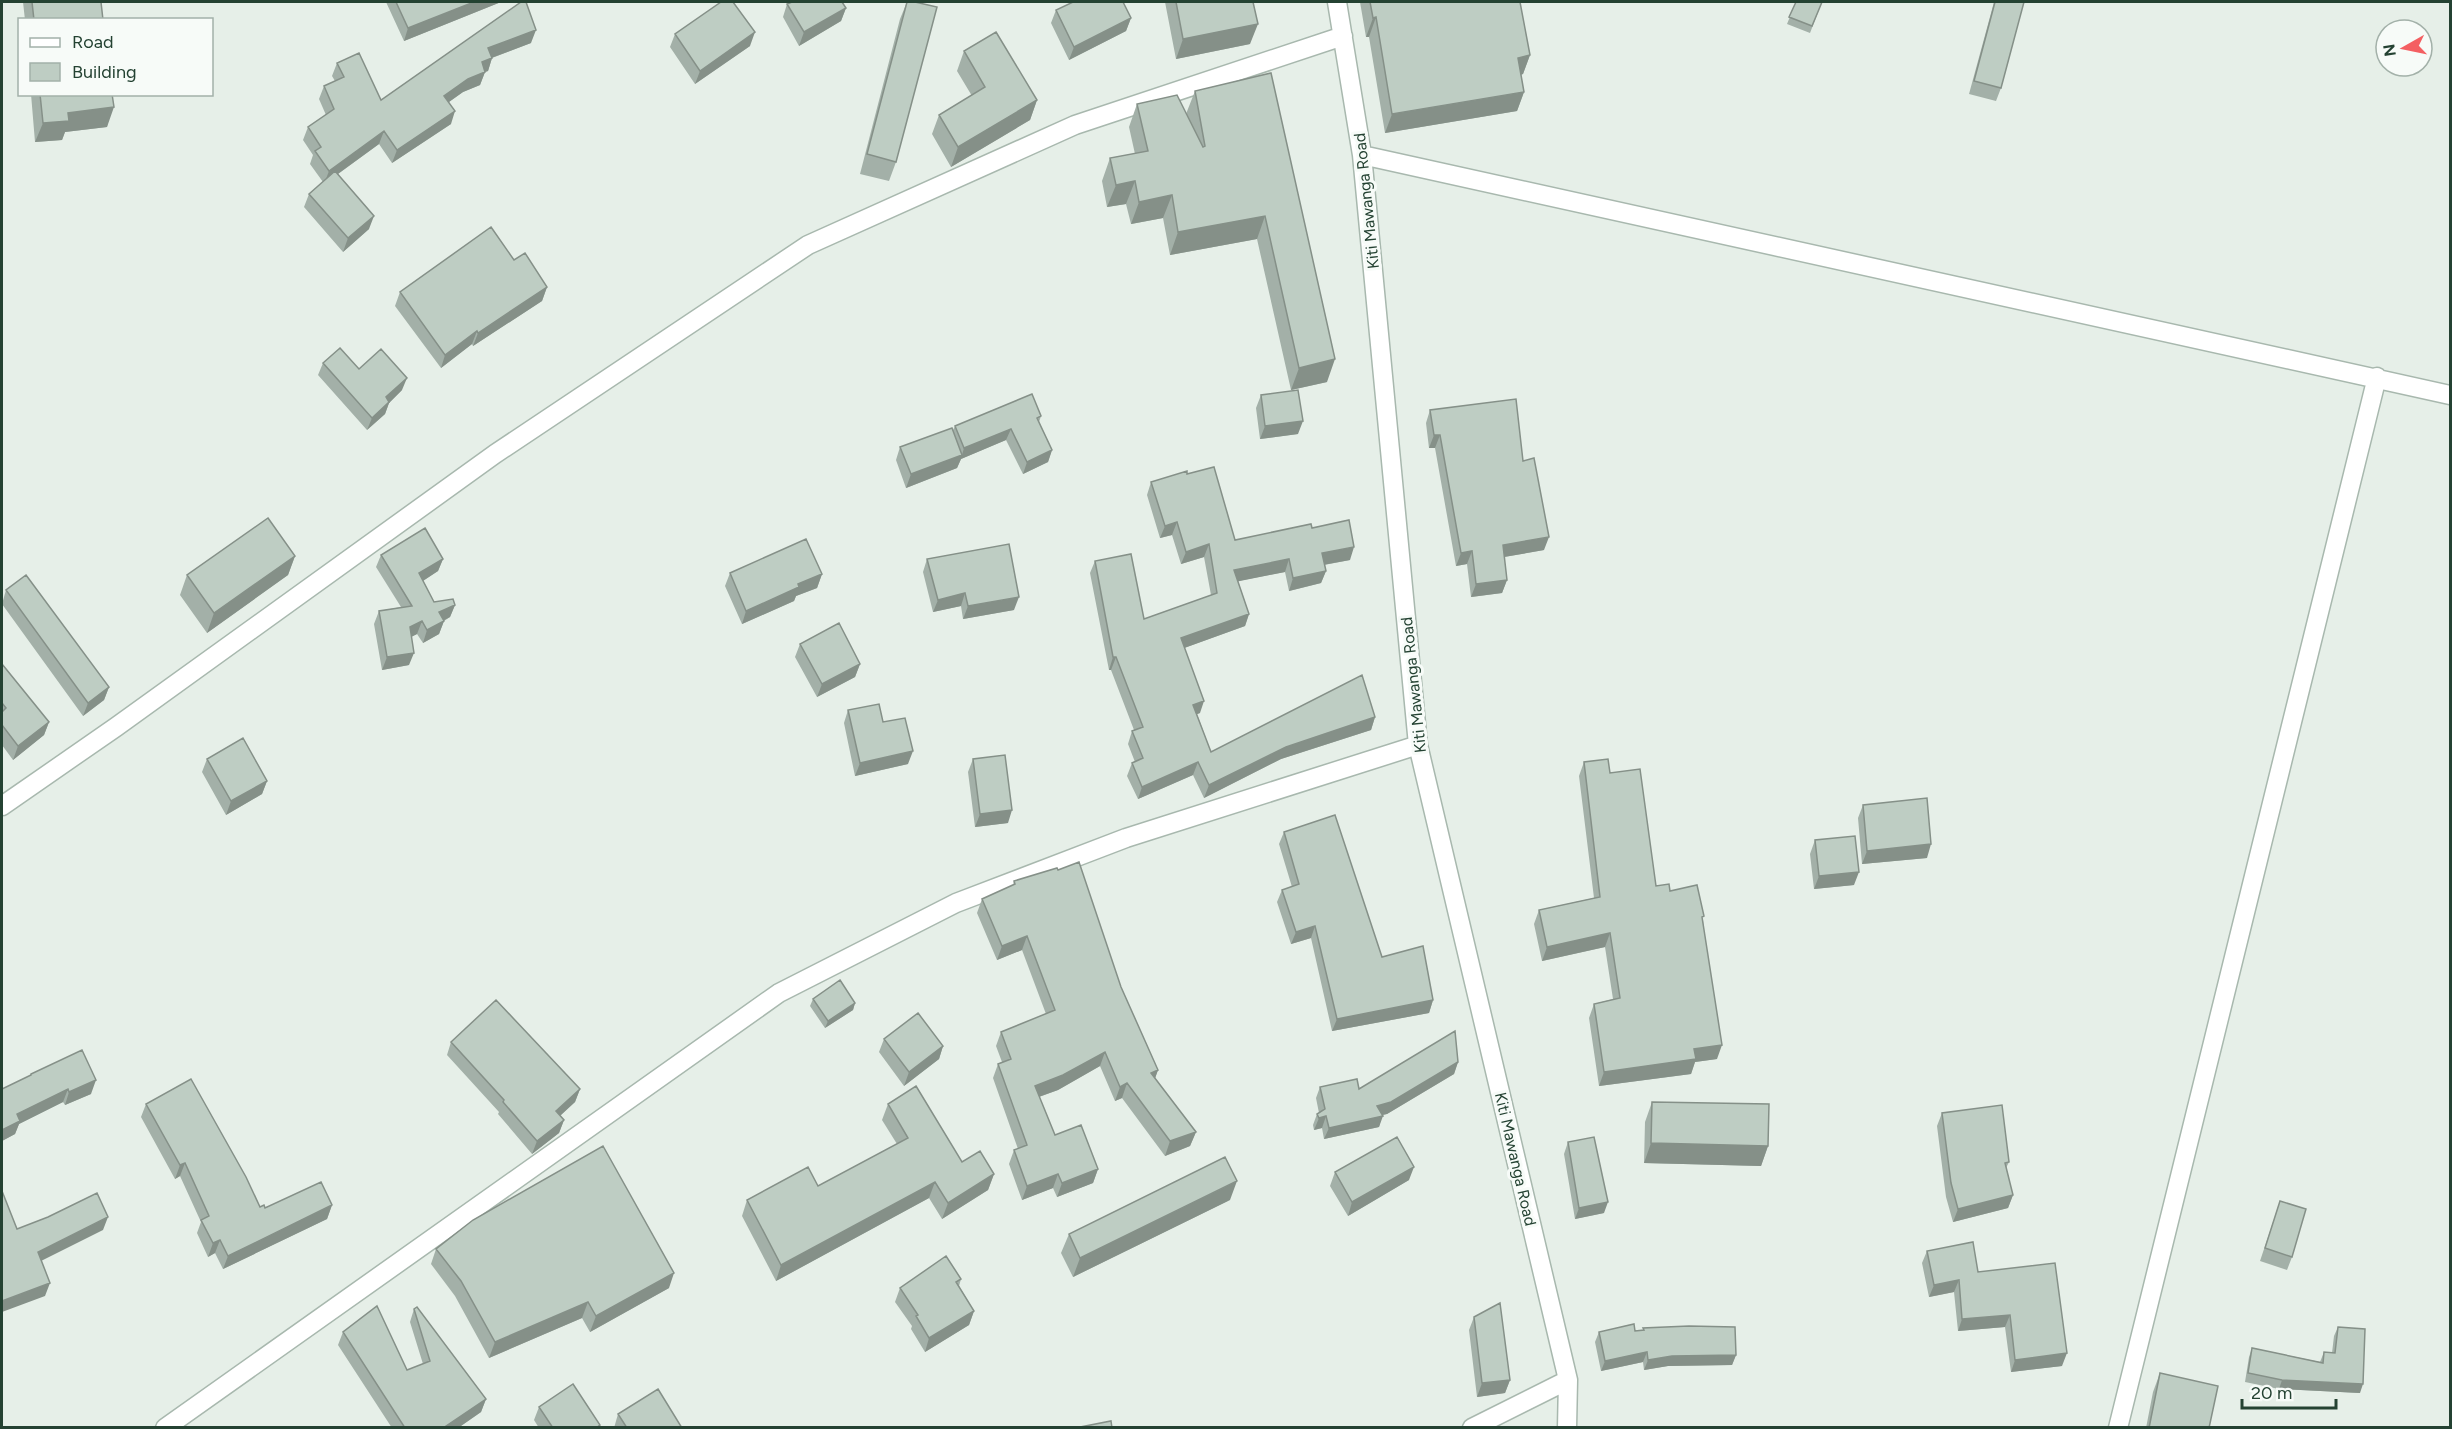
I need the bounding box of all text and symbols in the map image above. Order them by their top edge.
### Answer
legend [18,18,213,96]
north arrow [2374,18,2434,78]
text: Road [72,31,113,53]
text: N [2379,43,2400,58]
text: Building [72,61,137,83]
street label: Kiti Mawanga Road [1350,132,1383,270]
street label: Kiti Mawanga Road [1397,616,1430,754]
street label: Kiti Mawanga Road [1491,1090,1540,1228]
scale bar [2242,1372,2336,1410]
text: 20 m [2251,1382,2292,1404]

